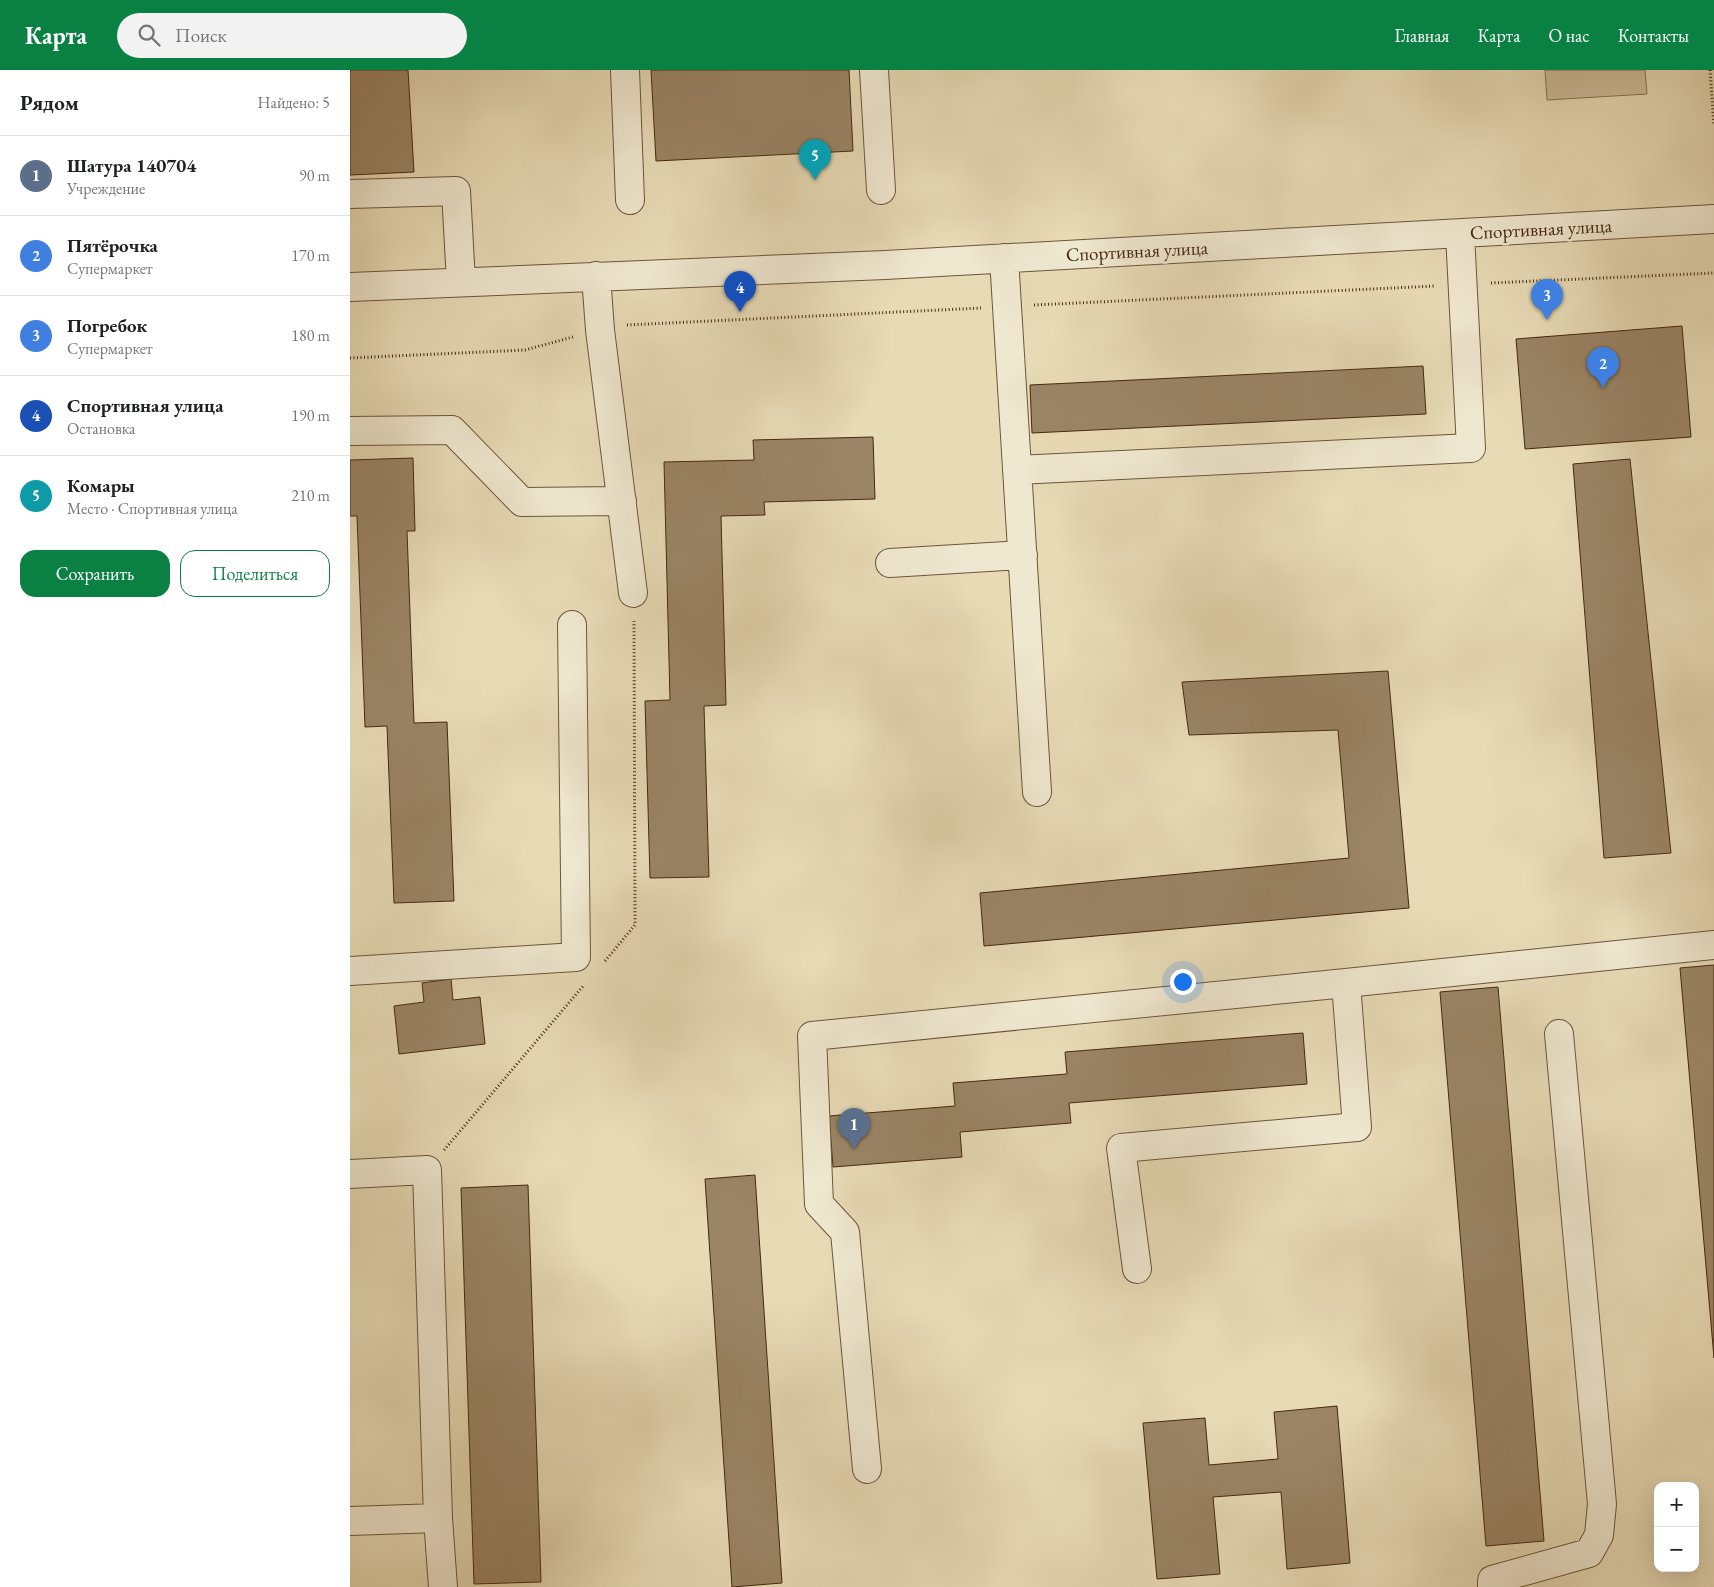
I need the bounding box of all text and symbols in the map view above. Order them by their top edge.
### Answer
search box [117,13,467,58]
text: Карта [25,20,87,51]
icon: search [135,21,163,49]
text: Поиск [175,23,227,48]
text: Главная [1395,24,1449,47]
text: Карта [1477,24,1520,47]
text: О нас [1548,24,1590,47]
text: Контакты [1618,24,1689,47]
text: Рядом [20,89,79,116]
text: Найдено: 5 [258,92,330,113]
pin: 5 [799,139,831,180]
text: Шатура 140704 [67,153,196,178]
text: 1 [32,165,40,186]
text: 90 m [299,165,330,186]
text: Учреждение [67,178,145,199]
street label: Спортивная улица [1469,213,1613,245]
text: Пятёрочка [67,233,158,258]
street label: Спортивная улица [1065,235,1209,267]
text: 2 [32,245,40,266]
text: 170 m [291,245,330,266]
text: Супермаркет [67,258,153,279]
pin: 4 [724,271,756,312]
pin: 3 [1531,279,1563,320]
text: Погребок [67,313,147,338]
text: 3 [32,325,40,346]
text: 180 m [291,325,330,346]
text: Супермаркет [67,338,153,359]
pin: 2 [1587,347,1619,388]
text: Спортивная улица [67,393,223,418]
text: 4 [32,405,40,426]
text: 190 m [291,405,330,426]
text: Остановка [67,418,136,439]
text: Комары [67,473,135,498]
text: 5 [32,485,40,506]
text: 210 m [291,485,330,506]
text: Место · Спортивная улица [67,498,238,519]
button: Сохранить [20,550,170,597]
button: Поделиться [180,550,330,597]
your location [1170,969,1196,995]
pin: 1 [838,1108,870,1149]
map controls [1654,1482,1699,1572]
button: + [1654,1482,1699,1527]
button: − [1654,1527,1699,1572]

